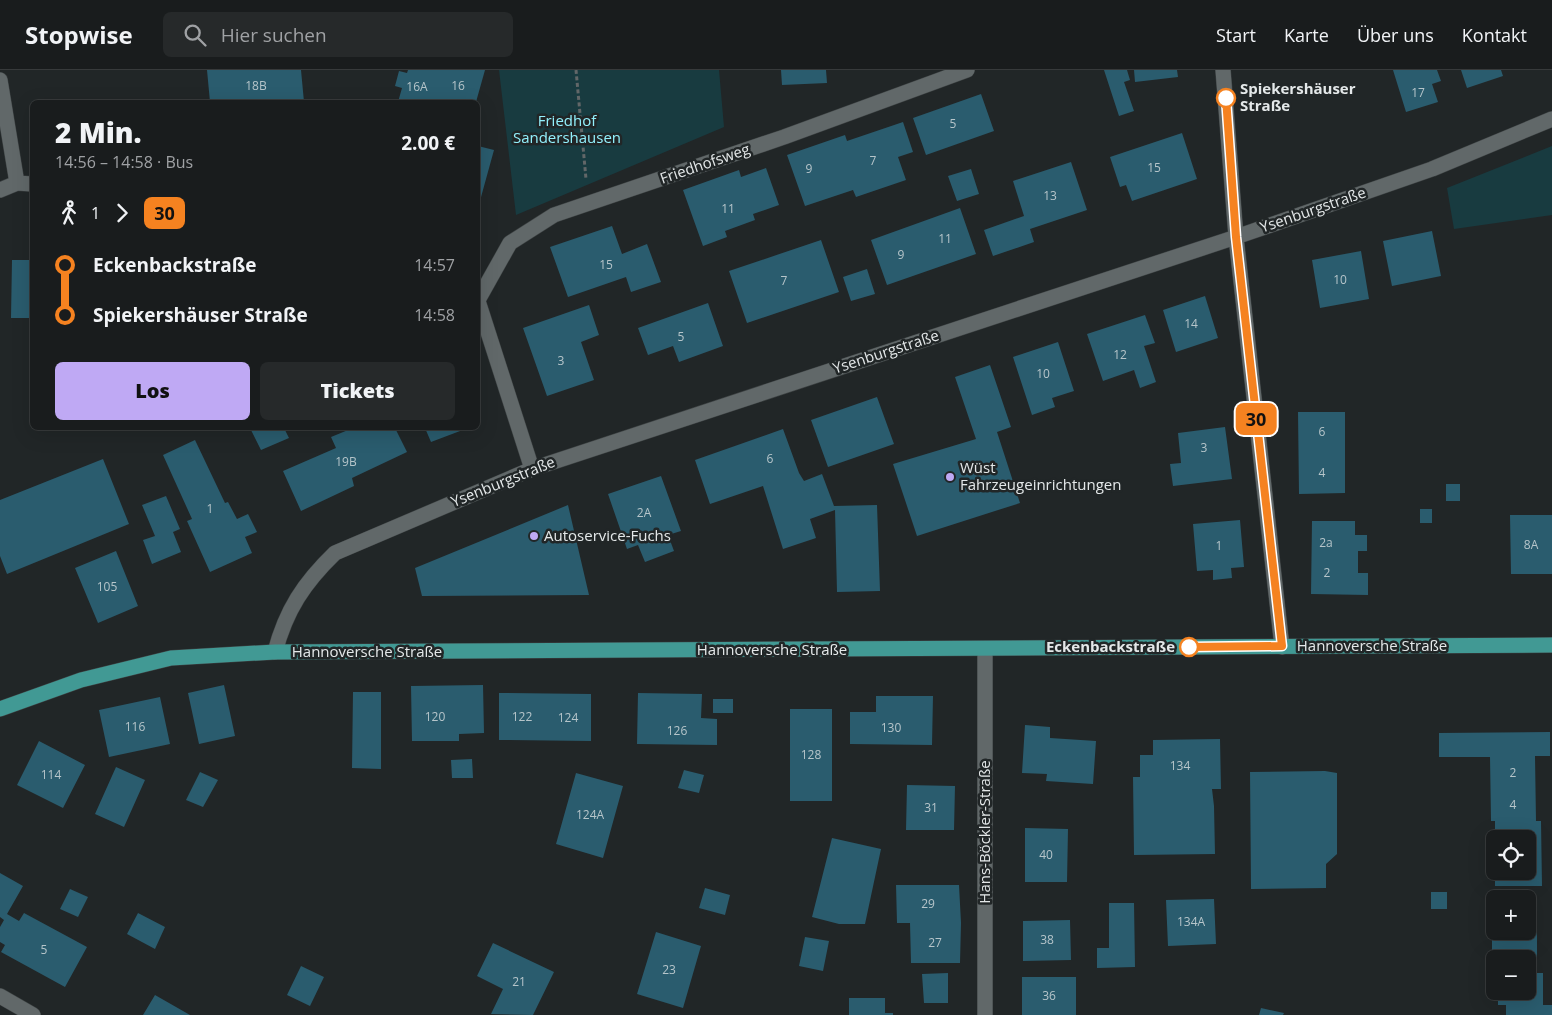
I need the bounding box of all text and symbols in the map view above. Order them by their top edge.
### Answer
search box [163,12,513,57]
text: Stopwise [25,18,133,51]
icon: search [181,21,209,49]
text: Hier suchen [221,22,327,48]
text: Start [1216,23,1256,47]
text: Karte [1284,23,1329,47]
text: Über uns [1357,23,1434,47]
text: Kontakt [1462,23,1527,47]
house number: 18B [245,77,267,94]
house number: 16 [451,77,465,94]
house number: 16A [406,78,428,95]
place label: Spiekershäuser Straße [1240,78,1356,115]
house number: 17 [1411,84,1425,101]
marker: Spiekershäuser Straße [1216,88,1236,108]
park label: Friedhof Sandershausen [513,110,621,147]
text: 2 Min. [55,113,142,151]
house number: 5 [950,115,957,132]
text: 2.00 € [401,130,455,156]
street label: Friedhofsweg [657,138,752,188]
text: 14:56 – 14:58 · Bus [55,151,193,173]
house number: 7 [870,152,877,169]
house number: 15 [1147,159,1161,176]
house number: 9 [806,160,813,177]
street label: Ysenburgstraße [1257,182,1368,237]
house number: 13 [1043,187,1057,204]
icon: walk [55,199,83,227]
icon: forward [108,199,136,227]
house number: 11 [721,200,735,217]
text: 30 [154,201,175,225]
text: 1 [91,202,100,224]
house number: 11 [938,230,952,247]
house number: 9 [898,246,905,263]
text: Eckenbackstraße [93,252,257,278]
text: 14:57 [414,254,455,276]
house number: 15 [599,256,613,273]
house number: 10 [1333,271,1347,288]
house number: 7 [781,272,788,289]
text: Spiekershäuser Straße [93,302,308,328]
text: 14:58 [414,304,455,326]
house number: 14 [1184,315,1198,332]
street label: Ysenburgstraße [830,324,941,378]
house number: 5 [678,328,685,345]
house number: 12 [1113,346,1127,363]
house number: 3 [558,352,565,369]
button: Los [55,362,250,420]
button: Tickets [260,362,455,420]
house number: 10 [1036,365,1050,382]
line badge: 30 [1234,403,1278,435]
text: 30 [1246,407,1266,431]
house number: 6 [1319,423,1326,440]
house number: 3 [1201,439,1208,456]
house number: 6 [767,450,774,467]
street label: Ysenburgstraße [448,451,558,511]
house number: 19B [335,453,357,470]
place label: Wüst Fahrzeugeinrichtungen [960,457,1121,494]
house number: 4 [1319,464,1326,481]
marker: Wüst Fahrzeugeinrichtungen [944,471,956,483]
house number: 1 [207,500,213,517]
house number: 2A [637,504,652,521]
place label: Autoservice-Fuchs [544,525,671,545]
marker: Autoservice-Fuchs [528,530,540,542]
house number: 2a [1319,534,1333,551]
house number: 8A [1524,536,1539,553]
house number: 1 [1216,537,1222,554]
house number: 2 [1324,564,1331,581]
house number: 105 [97,578,117,595]
street label: Hannoversche Straße [1297,635,1447,655]
place label: Eckenbackstraße [1046,636,1175,656]
marker: Eckenbackstraße [1179,637,1199,657]
street label: Hannoversche Straße [697,639,847,659]
street label: Hannoversche Straße [292,641,442,661]
house number: 120 [425,708,445,725]
house number: 122 [512,708,532,725]
house number: 124 [558,709,578,726]
house number: 116 [125,718,145,735]
house number: 130 [881,719,901,736]
house number: 126 [667,722,687,739]
house number: 128 [801,746,821,763]
house number: 134 [1170,757,1190,774]
street label: Hans-Böckler-Straße [974,760,994,904]
house number: 2 [1510,764,1517,781]
house number: 114 [41,766,61,783]
house number: 4 [1510,796,1517,813]
house number: 31 [924,799,938,816]
house number: 124A [576,806,604,823]
map controls [1486,830,1536,1000]
button: locate [1486,830,1536,880]
house number: 40 [1039,846,1053,863]
button: + [1486,890,1536,940]
house number: 29 [921,895,935,912]
house number: 134A [1177,913,1205,930]
house number: 38 [1040,931,1054,948]
house number: 27 [928,934,942,951]
house number: 5 [41,941,48,958]
button: − [1486,950,1536,1000]
house number: 23 [662,961,676,978]
house number: 21 [512,973,526,990]
house number: 36 [1042,987,1056,1004]

